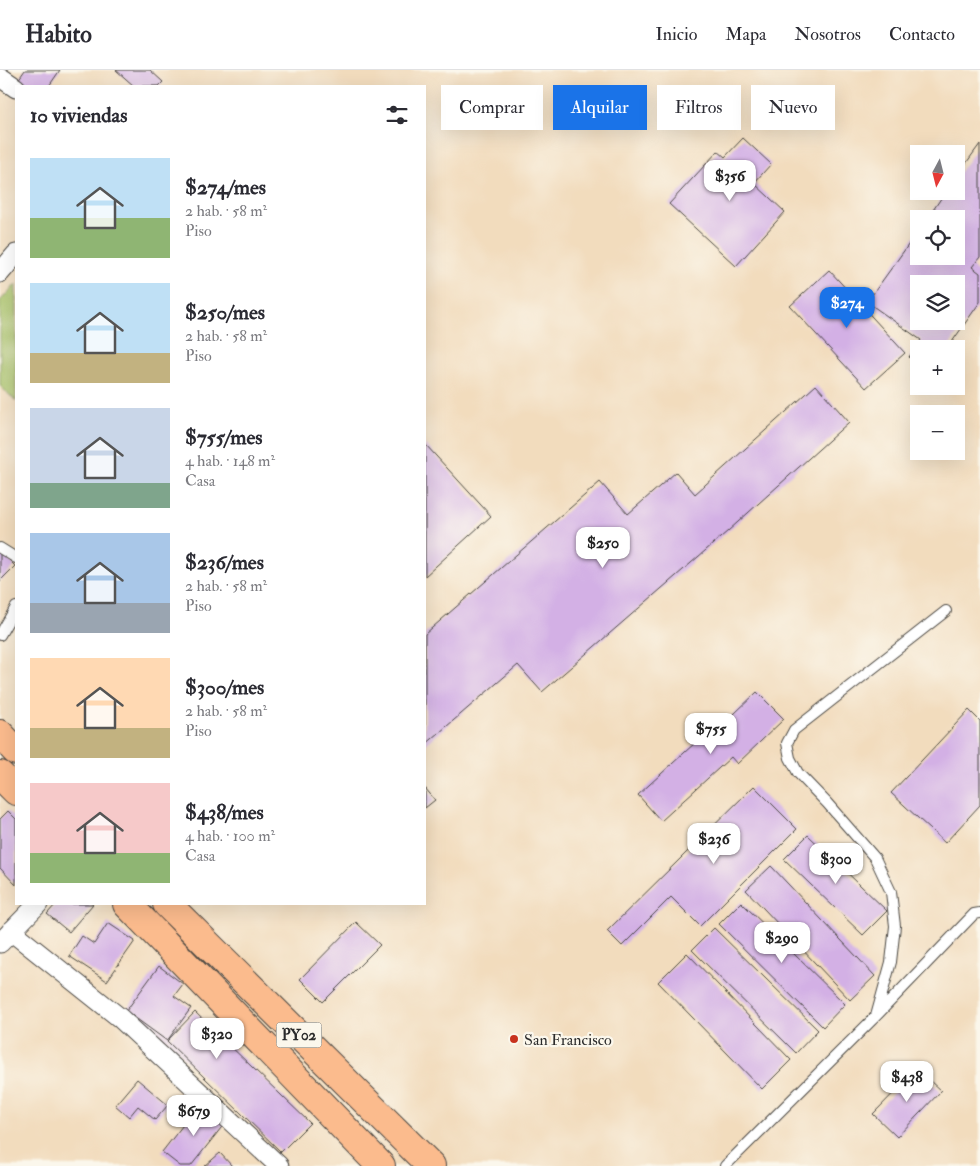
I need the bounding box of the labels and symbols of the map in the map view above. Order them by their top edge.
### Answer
north arrow [910,145,965,200]
pin: $356 [700,160,760,202]
pin: $274 [817,286,877,329]
pin: $250 [573,526,633,569]
pin: $755 [681,712,741,755]
pin: $236 [684,822,744,865]
pin: $300 [806,842,866,885]
pin: $290 [752,922,812,964]
pin: $320 [187,1018,247,1060]
road number: PY02 [276,1022,322,1048]
place label: San Francisco [524,1030,612,1050]
marker: San Francisco [508,1033,520,1045]
pin: $438 [877,1060,937,1103]
pin: $679 [164,1094,224,1137]

